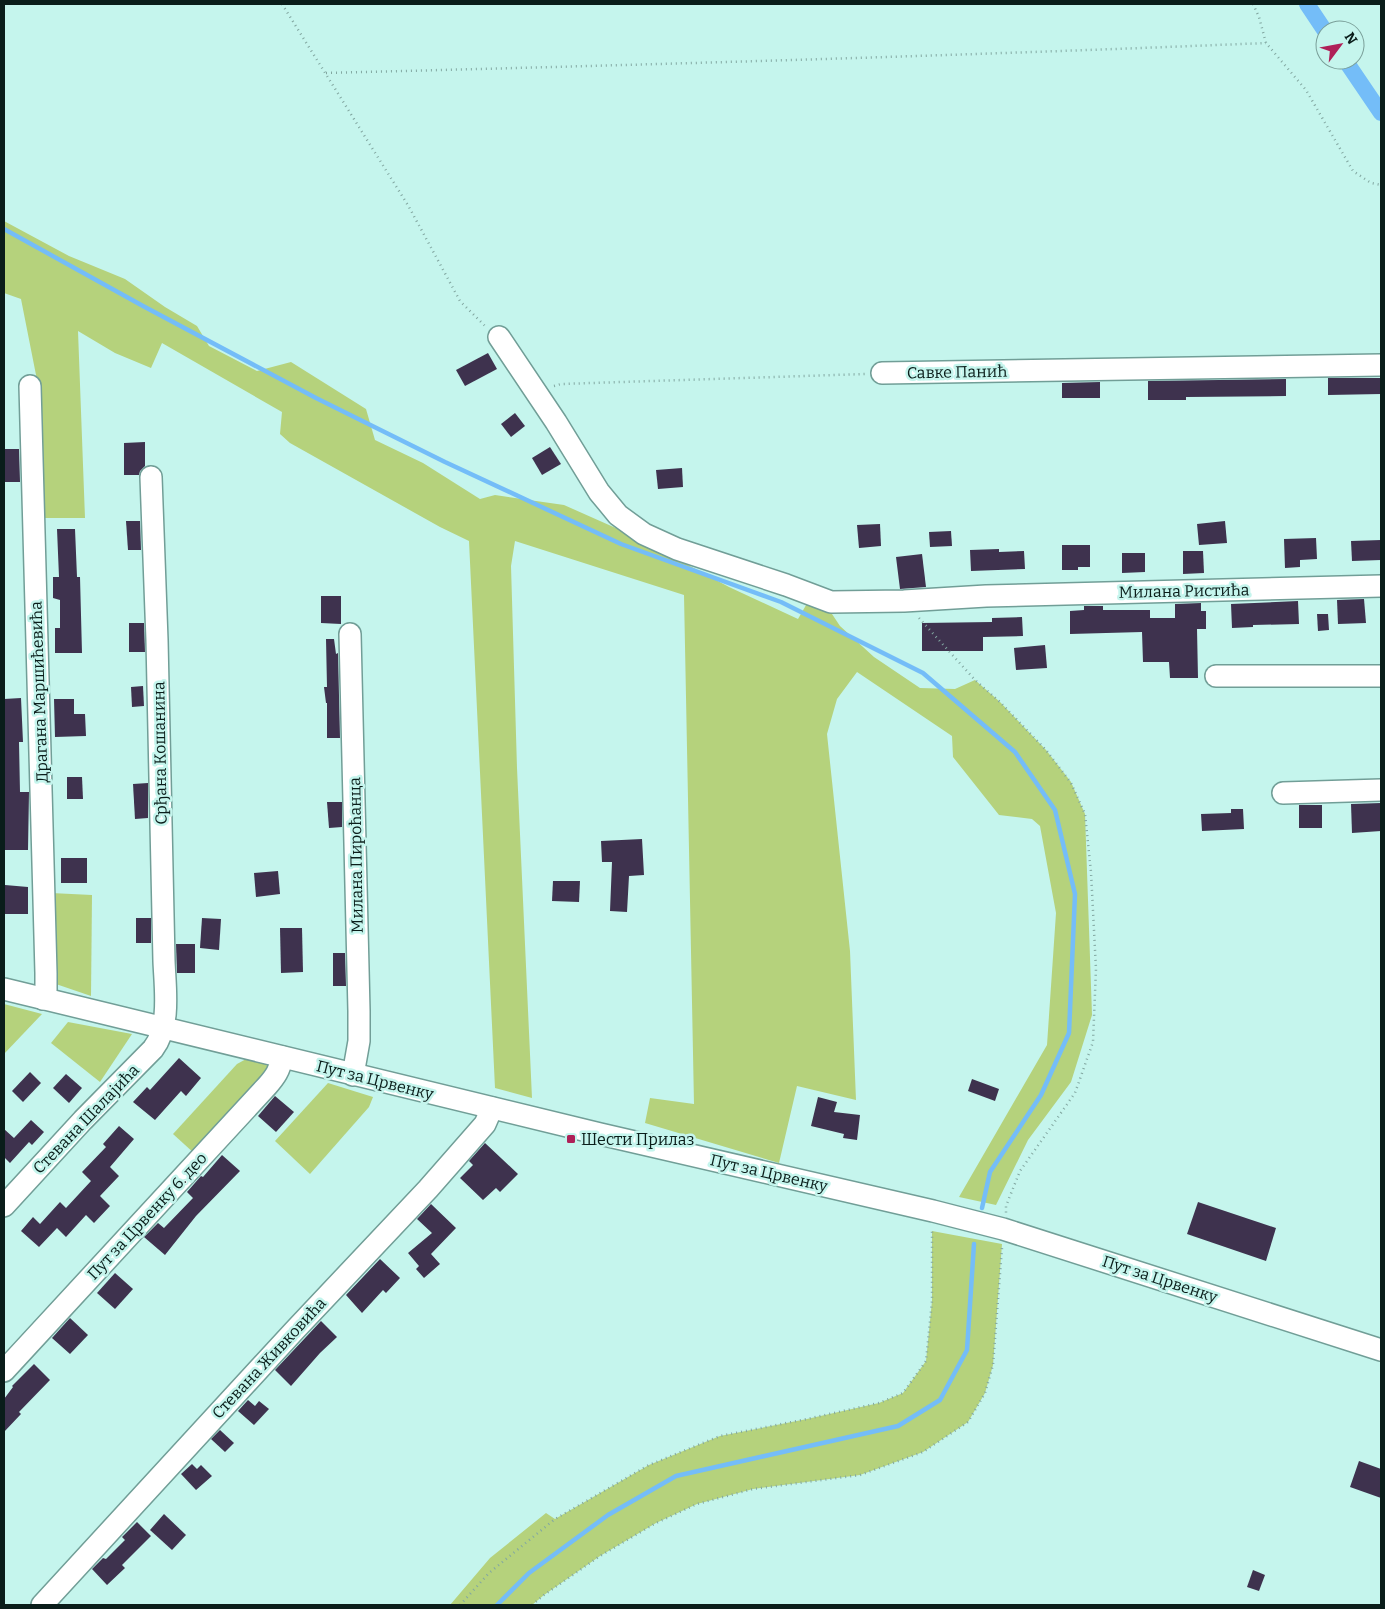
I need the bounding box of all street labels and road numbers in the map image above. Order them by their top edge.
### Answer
street label: Савке Панић [907,362,1007,382]
street label: Милана Ристића [1118,580,1250,602]
street label: Драгана Маршићевића [26,601,52,783]
street label: Срђана Кошанина [149,681,171,825]
street label: Милана Пироћанца [345,777,367,933]
street label: Пут за Црвенку [314,1056,436,1104]
street label: Стевана Шалајића [29,1060,143,1177]
street label: Пут за Црвенку 6. део [83,1149,211,1283]
street label: Пут за Црвенку [708,1150,830,1196]
street label: Пут за Црвенку [1100,1251,1221,1307]
street label: Стевана Живковића [208,1293,330,1422]

